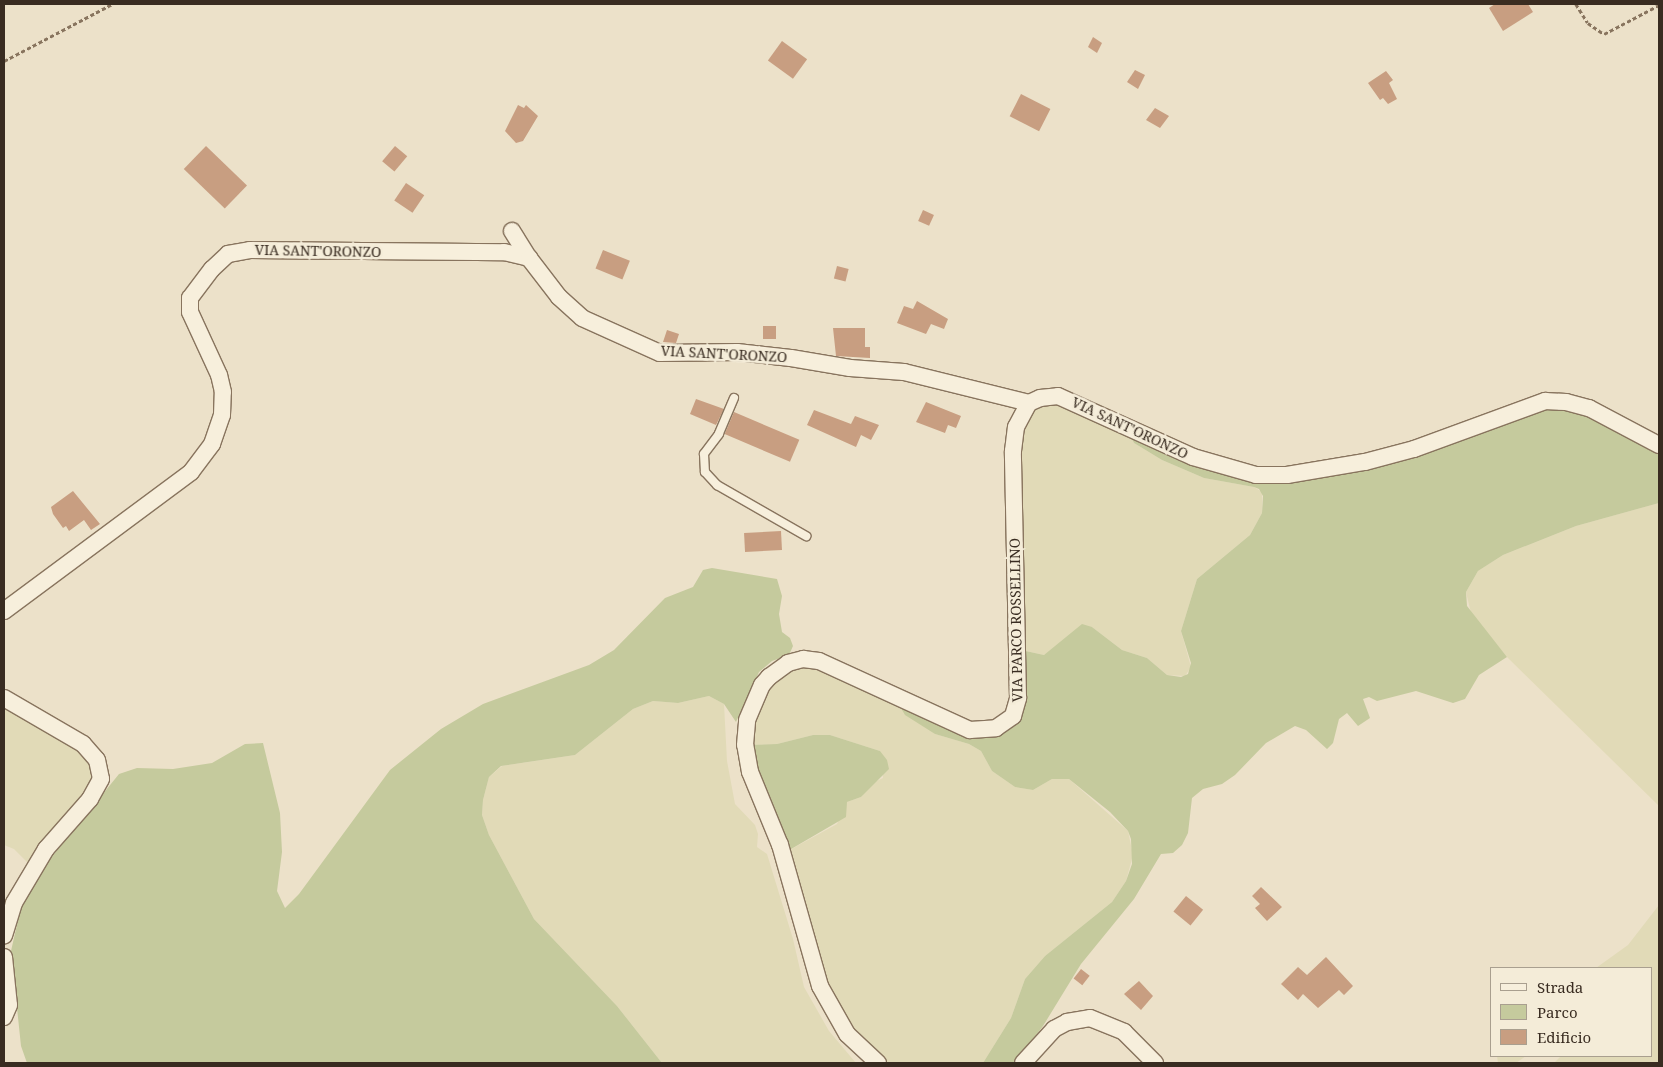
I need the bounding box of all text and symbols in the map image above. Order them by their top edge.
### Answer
street label: VIA SANT'ORONZO [255,241,381,261]
street label: VIA SANT'ORONZO [660,342,788,366]
street label: VIA SANT'ORONZO [1069,394,1191,462]
street label: VIA PARCO ROSSELLINO [1006,538,1026,702]
legend [1490,967,1653,1057]
text: Strada [1537,977,1583,997]
text: Parco [1537,1002,1578,1022]
text: Edificio [1537,1027,1591,1047]

